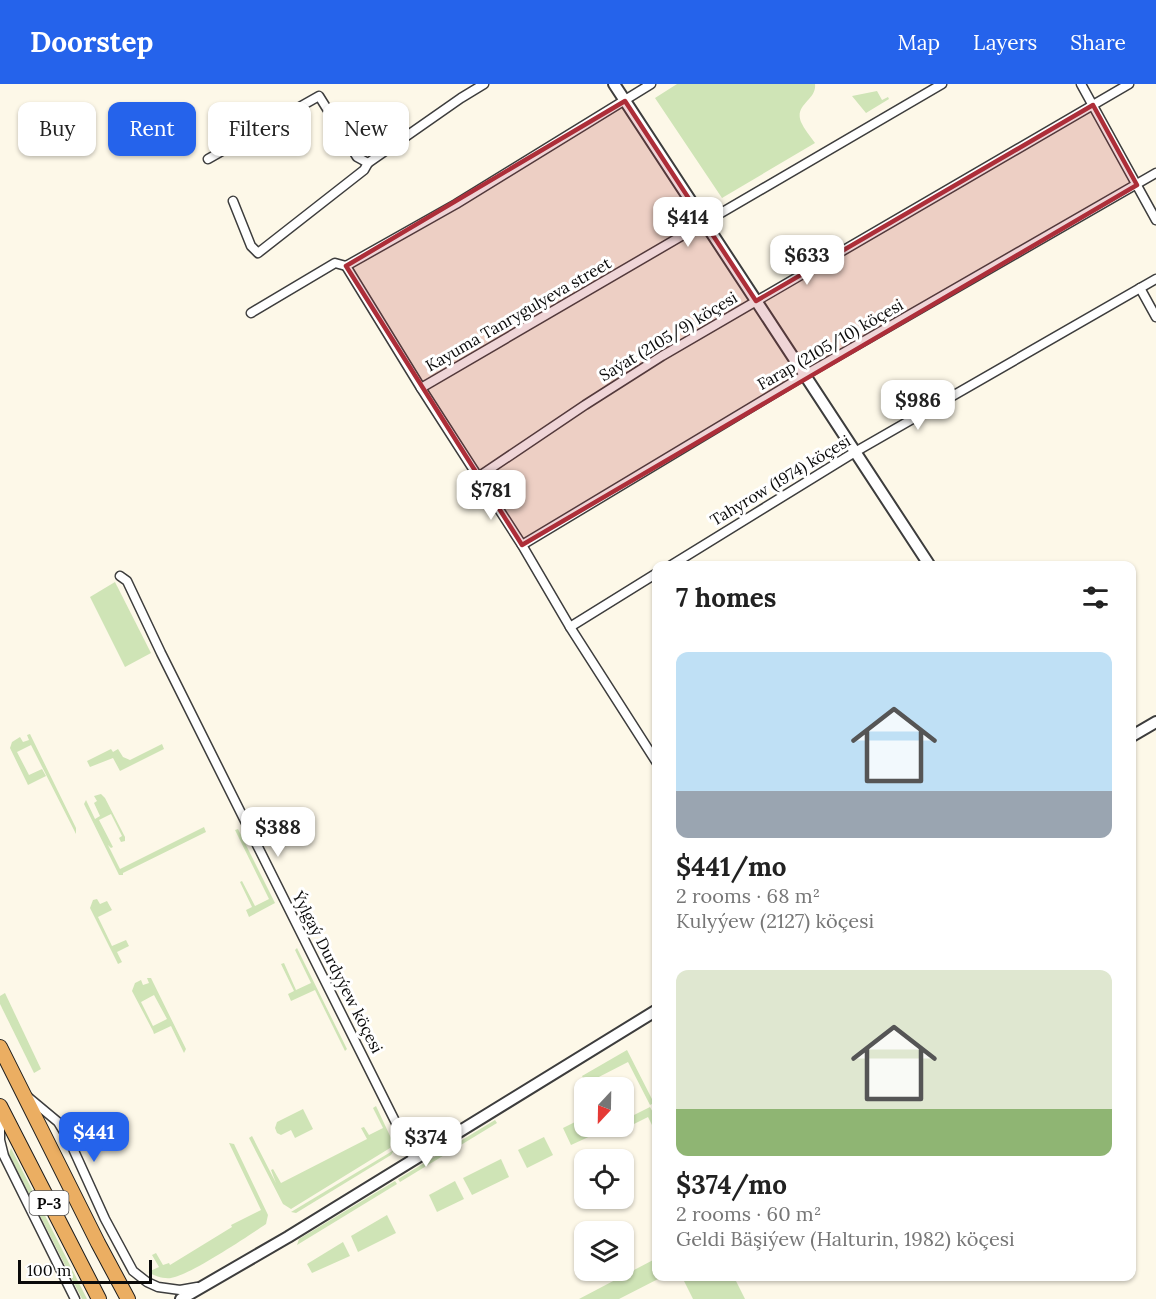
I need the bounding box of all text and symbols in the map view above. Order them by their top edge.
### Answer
text: Doorstep [30,24,153,60]
text: Map [897,29,940,56]
text: Layers [973,29,1037,56]
text: Share [1070,29,1126,56]
chip: Buy [18,102,96,156]
chip: Rent [108,102,196,156]
chip: Filters [208,102,311,156]
chip: New [323,102,409,156]
pin: $414 [652,197,724,248]
text: $414 [667,204,709,229]
pin: $633 [771,235,843,286]
text: $633 [784,242,830,267]
street label: Kayuma Tanrygulyeva street [422,252,615,375]
street label: Saýat (2105/9) köçesi [595,287,741,386]
street label: Farap (2105/10) köçesi [754,294,907,395]
pin: $986 [882,380,954,431]
text: $986 [895,387,941,412]
street label: Tahyrow (1974) köçesi [706,430,854,531]
pin: $781 [455,470,527,521]
text: $781 [471,477,511,502]
text: 7 homes [676,581,776,614]
icon: filters [1079,581,1112,614]
icon: home [840,691,948,799]
pin: $388 [242,807,314,858]
text: $388 [255,814,301,839]
text: $441/mo [676,850,787,883]
text: 2 rooms · 68 m² [676,883,820,908]
street label: Ýylgaý Durdyýew köçesi [288,887,388,1056]
text: Kulyýew (2127) köçesi [676,908,874,933]
icon: home [840,1009,948,1117]
north arrow [574,1077,634,1137]
map controls [574,1077,634,1281]
pin: $441 [58,1112,130,1163]
pin: $374 [390,1117,462,1168]
text: $441 [73,1119,115,1144]
text: $374 [405,1124,447,1149]
button: locate [574,1149,634,1209]
text: $374/mo [676,1168,787,1201]
road number: P-3 [29,1191,68,1215]
text: 2 rooms · 60 m² [676,1201,821,1226]
button: layers [574,1221,634,1281]
text: Geldi Bäşiýew (Halturin, 1982) köçesi [676,1226,1015,1251]
scale bar [18,1257,152,1284]
text: 100 m [27,1260,71,1280]

